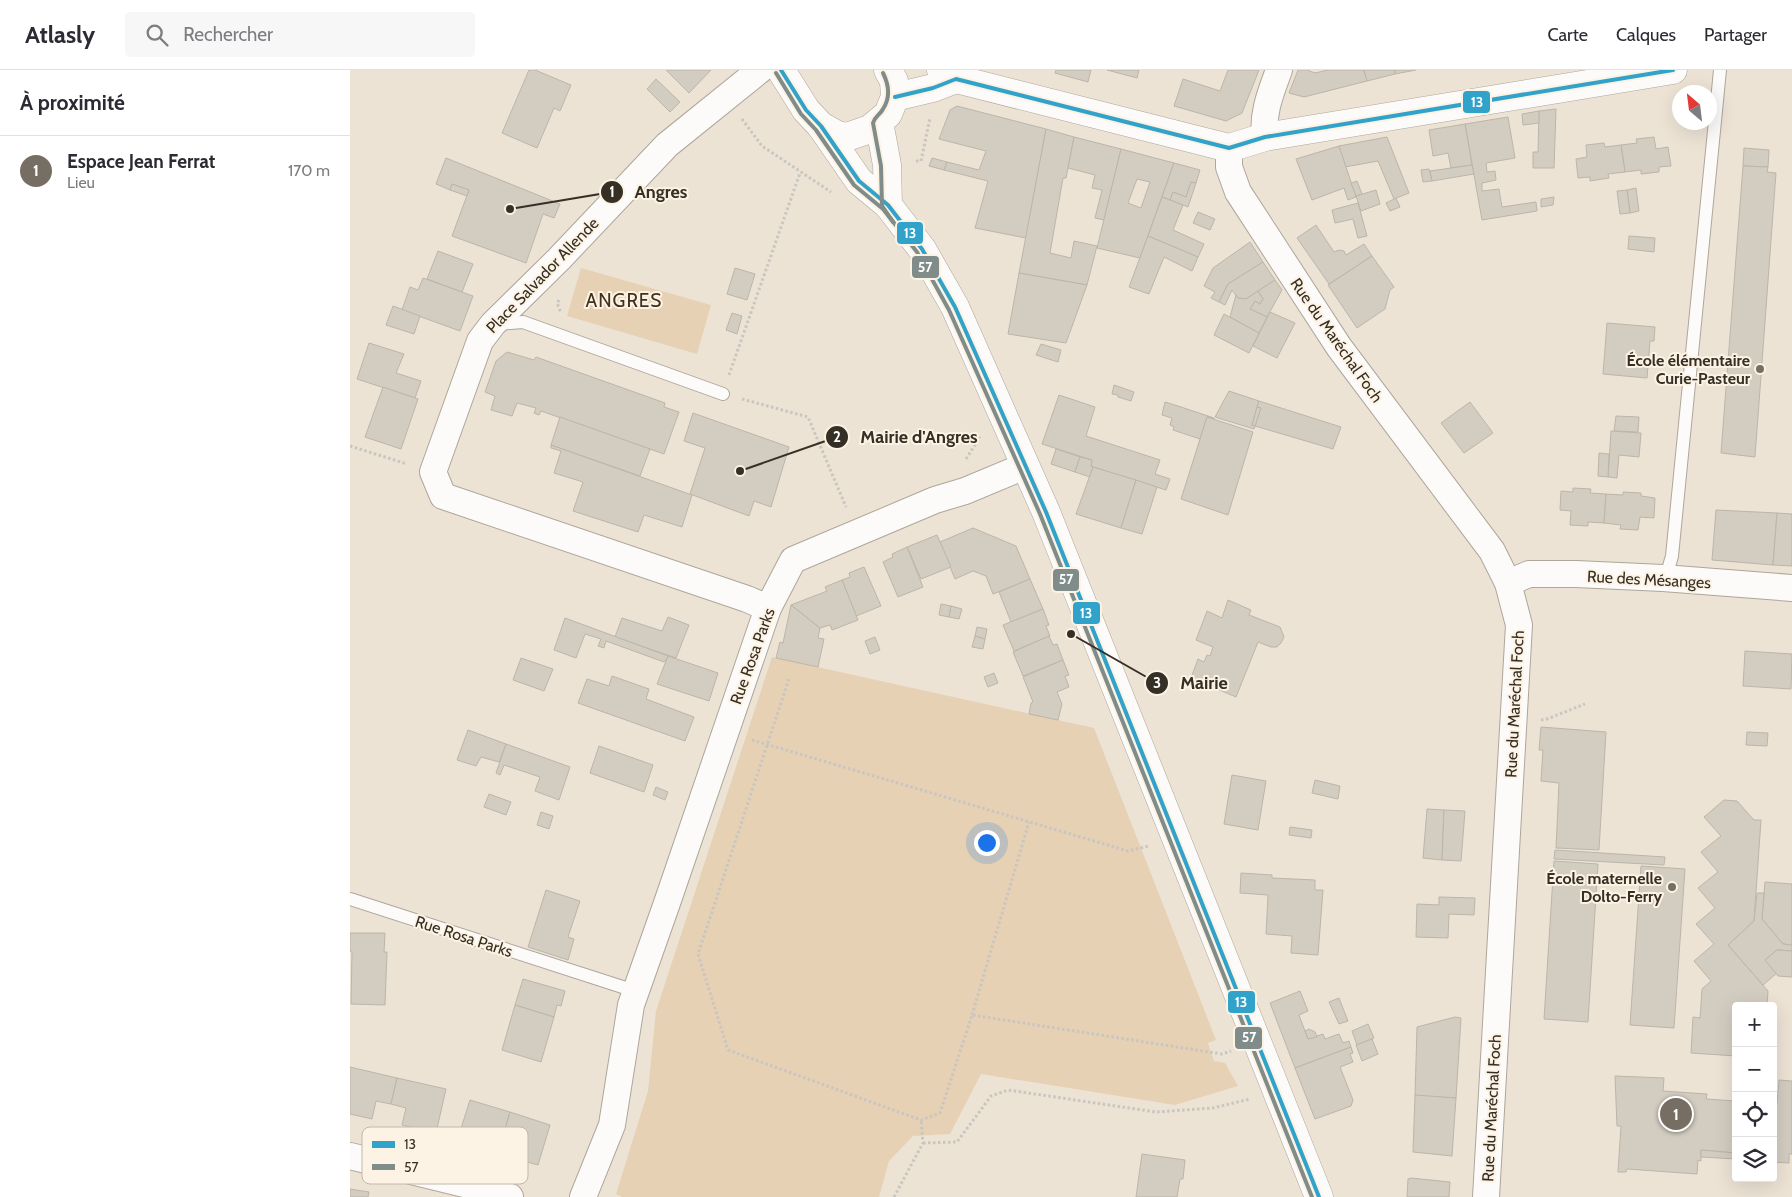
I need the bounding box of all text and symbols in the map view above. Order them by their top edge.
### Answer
search box [125,12,475,57]
text: Atlasly [25,20,95,49]
icon: search [143,21,171,49]
text: Rechercher [183,23,273,46]
text: Carte [1547,24,1588,46]
text: Calques [1616,24,1676,46]
text: Partager [1704,24,1767,46]
north arrow [1672,85,1717,130]
text: À proximité [20,90,125,115]
line badge: 13 [1462,90,1491,114]
text: 13 [1471,93,1483,111]
text: Espace Jean Ferrat [67,150,215,173]
text: 1 [33,161,39,180]
text: 170 m [288,161,330,180]
text: Lieu [67,173,95,192]
callout: Angres [599,175,697,208]
text: Angres [635,181,688,203]
text: 1 [609,183,615,201]
street label: Place Salvador Allende [482,214,602,337]
line badge: 13 [896,221,924,245]
text: 13 [904,224,916,242]
line badge: 57 [911,255,940,279]
text: 57 [918,258,933,276]
street label: Rue du Maréchal Foch [1287,274,1387,406]
district label: ANGRES [586,289,662,312]
place label: École élémentaire Curie-Pasteur [1627,351,1751,388]
marker: École élémentaire Curie-Pasteur [1754,363,1766,375]
callout: Mairie d'Angres [825,420,987,453]
text: Mairie d'Angres [860,426,978,448]
text: 2 [833,428,841,446]
street label: Rue des Mésanges [1587,567,1712,592]
line badge: 57 [1052,568,1080,592]
text: 57 [1059,570,1074,588]
line badge: 13 [1072,601,1101,625]
text: 13 [1080,604,1092,622]
street label: Rue Rosa Parks [726,605,779,707]
street label: Rue du Maréchal Foch [1501,630,1528,778]
callout: Mairie [1145,666,1238,699]
text: Mairie [1180,672,1228,694]
text: 3 [1153,674,1161,692]
your location [974,830,1000,856]
place label: École maternelle Dolto-Ferry [1546,869,1662,906]
marker: École maternelle Dolto-Ferry [1666,881,1678,893]
street label: Rue Rosa Parks [413,912,515,961]
line badge: 13 [1227,990,1256,1014]
text: 13 [1235,993,1247,1011]
map controls [1732,1002,1777,1182]
button: + [1732,1002,1777,1047]
line badge: 57 [1234,1026,1263,1050]
text: 57 [1242,1028,1257,1046]
street label: Rue du Maréchal Foch [1478,1034,1505,1182]
button: − [1732,1047,1777,1092]
button: locate [1732,1092,1777,1137]
pin: 1 [1660,1095,1692,1133]
legend [362,1127,528,1184]
text: 13 [404,1135,416,1153]
button: layers [1732,1137,1777,1182]
text: 57 [404,1158,419,1176]

